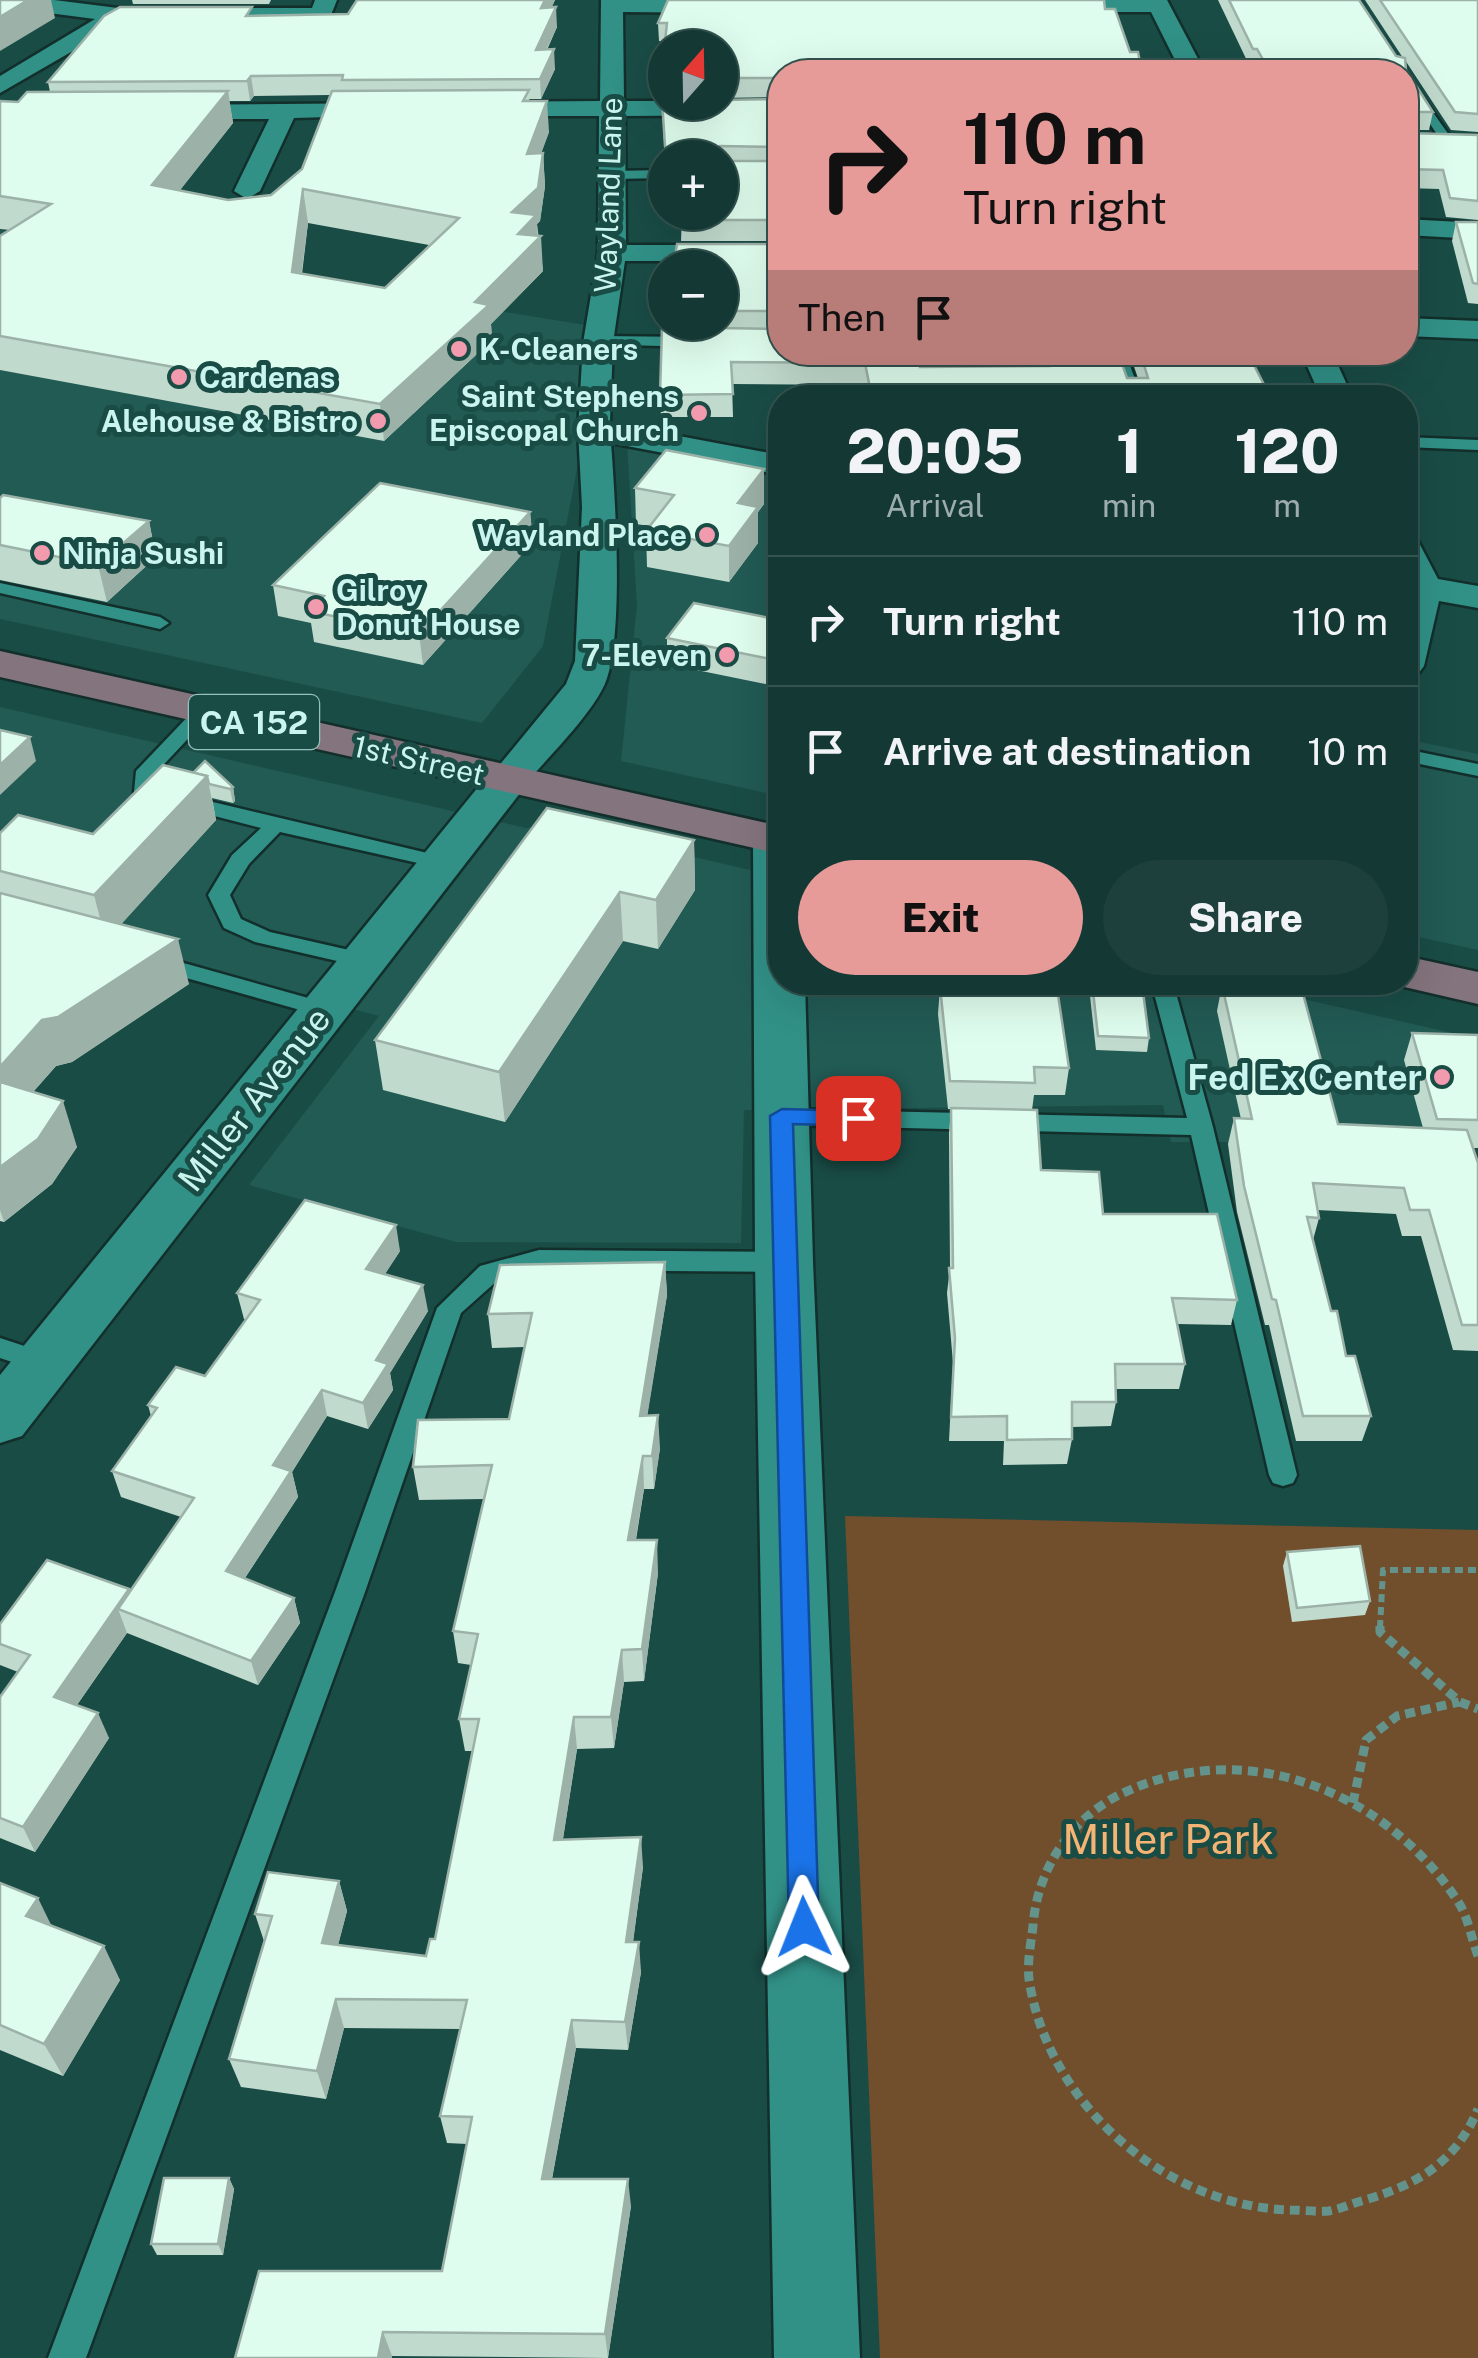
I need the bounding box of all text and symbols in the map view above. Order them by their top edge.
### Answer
north arrow [648,30,738,120]
map controls [648,30,738,340]
street label: Wayland Lane [587,97,629,293]
text: 110 m [963,97,1147,180]
icon: right [798,100,928,230]
button: + [648,140,738,230]
text: Turn right [963,181,1167,234]
button: − [648,250,738,340]
icon: arrive [906,290,961,345]
text: Then [798,295,886,340]
place label: K-Cleaners [479,331,638,367]
marker: K-Cleaners [448,338,470,360]
place label: Cardenas [199,359,335,395]
marker: Cardenas [168,366,190,388]
place label: Saint Stephens Episcopal Church [429,378,679,448]
marker: Saint Stephens Episcopal Church [688,402,710,424]
place label: Alehouse & Bistro [101,403,358,439]
marker: Alehouse & Bistro [367,410,389,432]
text: 20:05 [846,416,1024,487]
text: 1 [1116,416,1142,487]
text: 120 [1235,416,1340,487]
text: Arrival [886,487,984,524]
text: min [1102,487,1156,524]
text: m [1273,487,1301,524]
place label: Wayland Place [477,517,687,553]
marker: Wayland Place [696,524,718,546]
place label: Ninja Sushi [62,535,224,571]
marker: Ninja Sushi [31,542,53,564]
place label: Gilroy Donut House [336,572,521,642]
icon: right [798,594,853,649]
marker: Gilroy Donut House [305,596,327,618]
text: Turn right [883,599,1061,644]
text: 110 m [1292,599,1388,644]
place label: 7-Eleven [582,637,707,673]
marker: 7-Eleven [716,644,738,666]
road number: CA 152 [189,695,319,749]
icon: arrive [798,724,853,779]
street label: 1st Street [350,727,488,793]
text: Arrive at destination [883,729,1251,774]
text: 10 m [1307,729,1388,774]
button: Exit [798,860,1083,975]
button: Share [1103,860,1388,975]
street label: Miller Avenue [170,999,338,1199]
place label: Fed Ex Center [1187,1057,1422,1098]
marker: Fed Ex Center [1431,1066,1453,1088]
pin [816,1076,901,1161]
icon: arrive [831,1091,886,1146]
park label: Miller Park [1062,1814,1274,1863]
position arrow [752,1875,856,1979]

